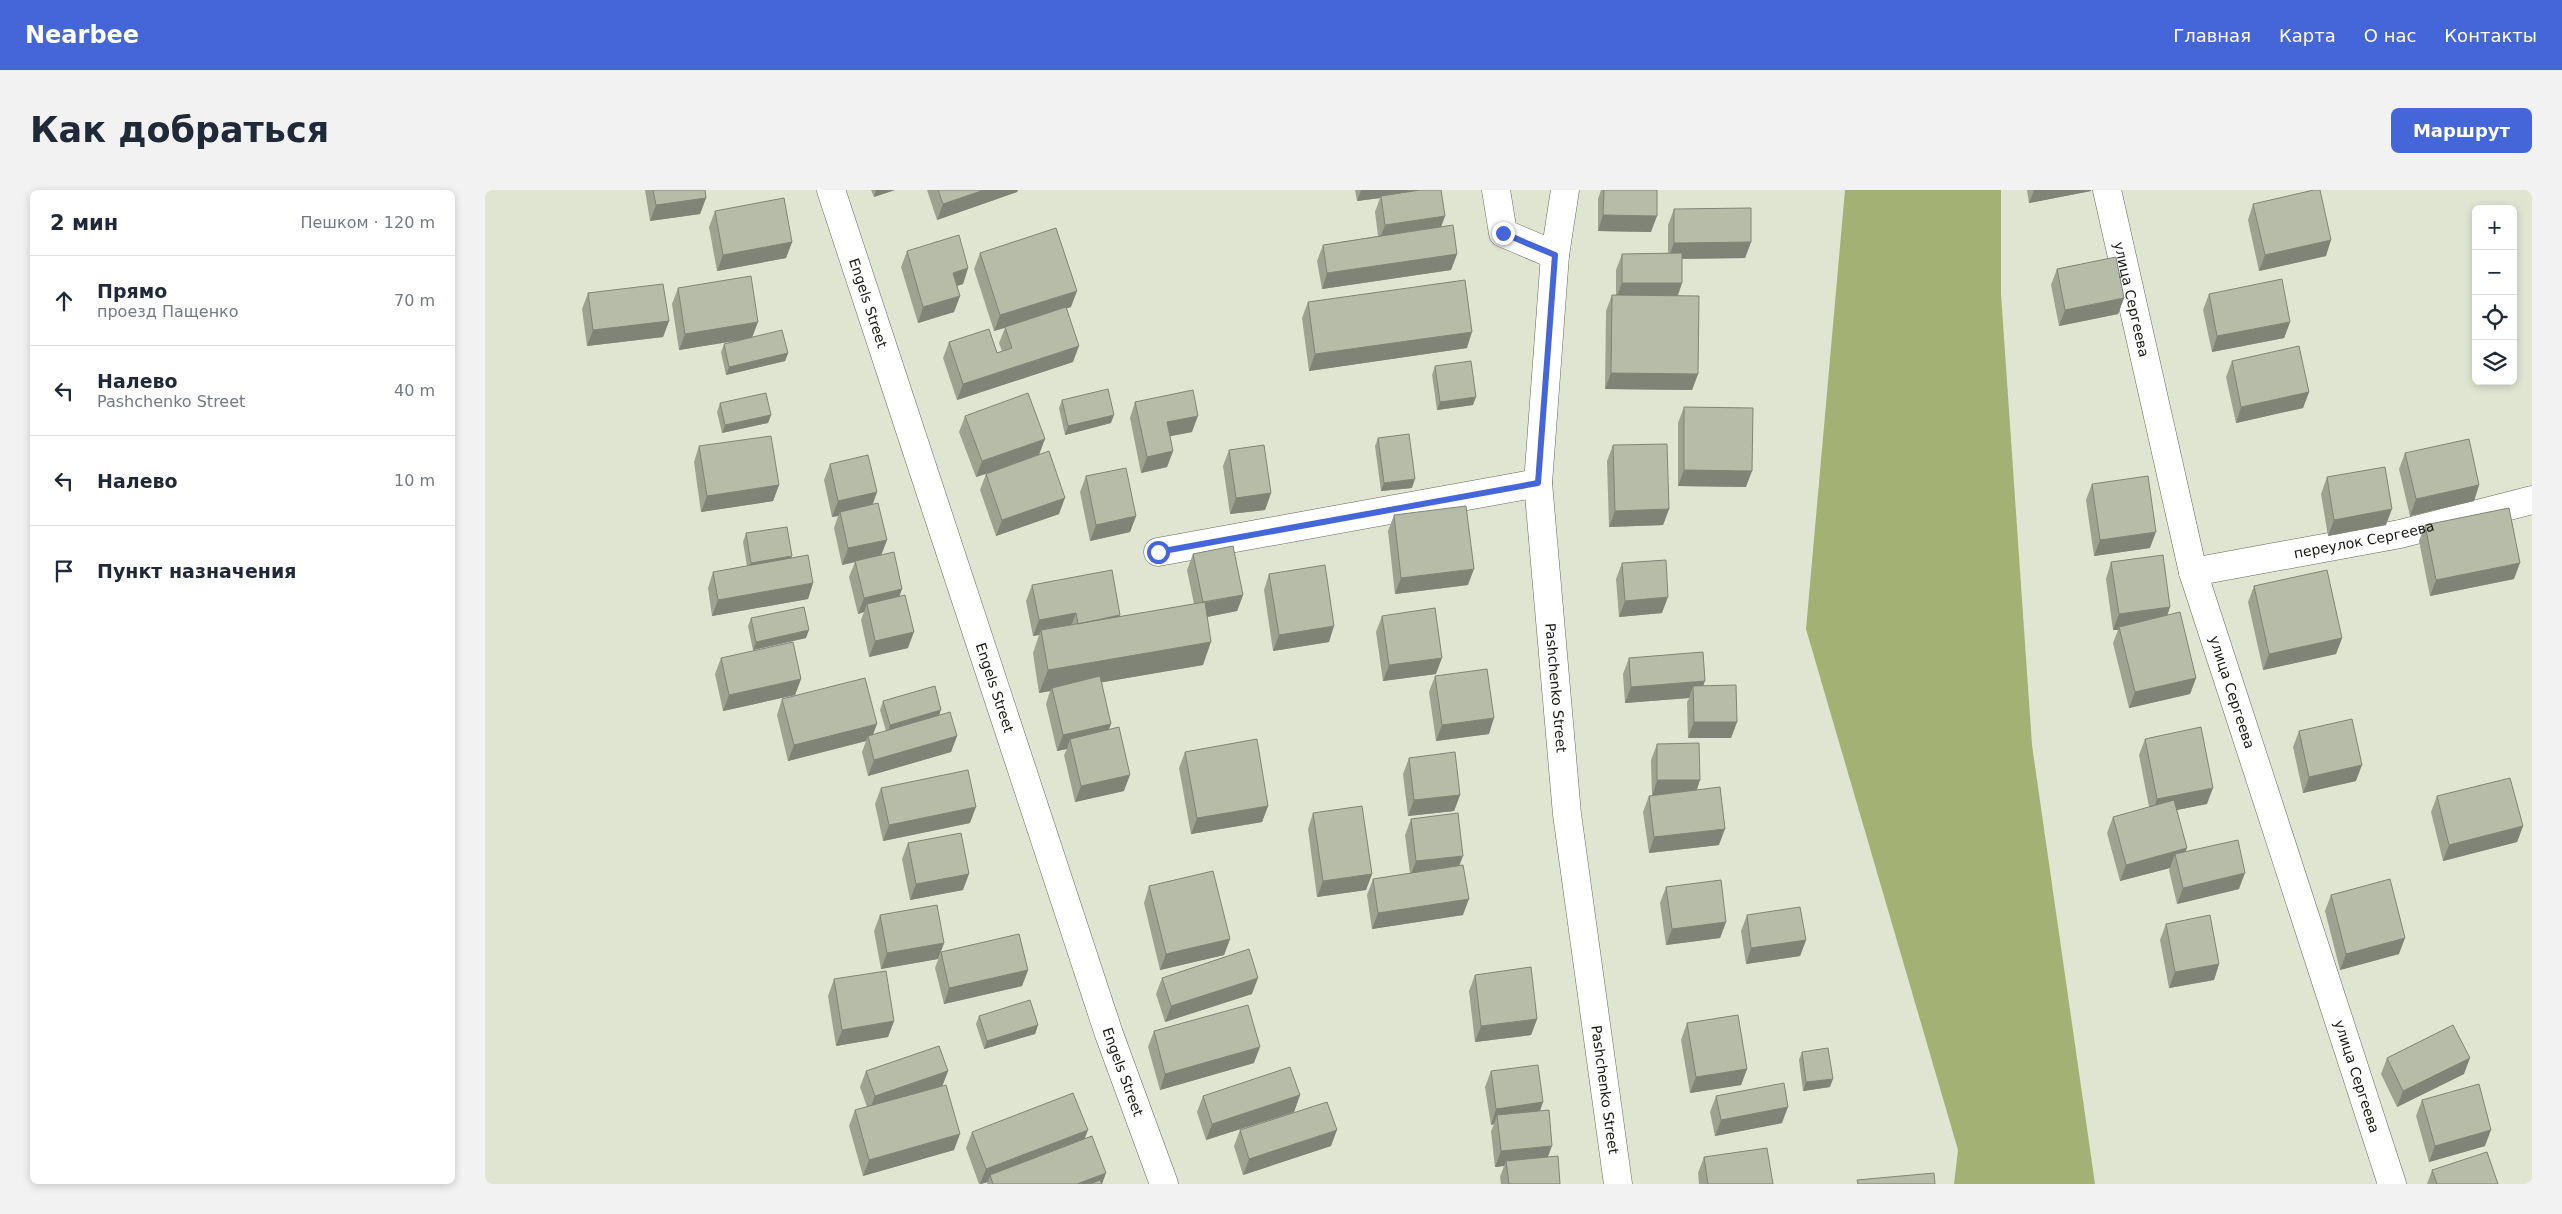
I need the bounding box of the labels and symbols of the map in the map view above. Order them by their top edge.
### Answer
route end [1492,222,1515,245]
street label: улица Сергеева [2111,240,2152,358]
street label: Engels Street [846,256,891,350]
street label: переулок Сергеева [2292,518,2436,561]
route start [1147,541,1170,564]
street label: Pashchenko Street [1542,622,1570,754]
street label: улица Сергеева [2206,634,2258,751]
street label: Engels Street [973,641,1017,735]
street label: улица Сергеева [2331,1018,2383,1135]
street label: Pashchenko Street [1588,1024,1622,1156]
street label: Engels Street [1099,1025,1147,1119]

